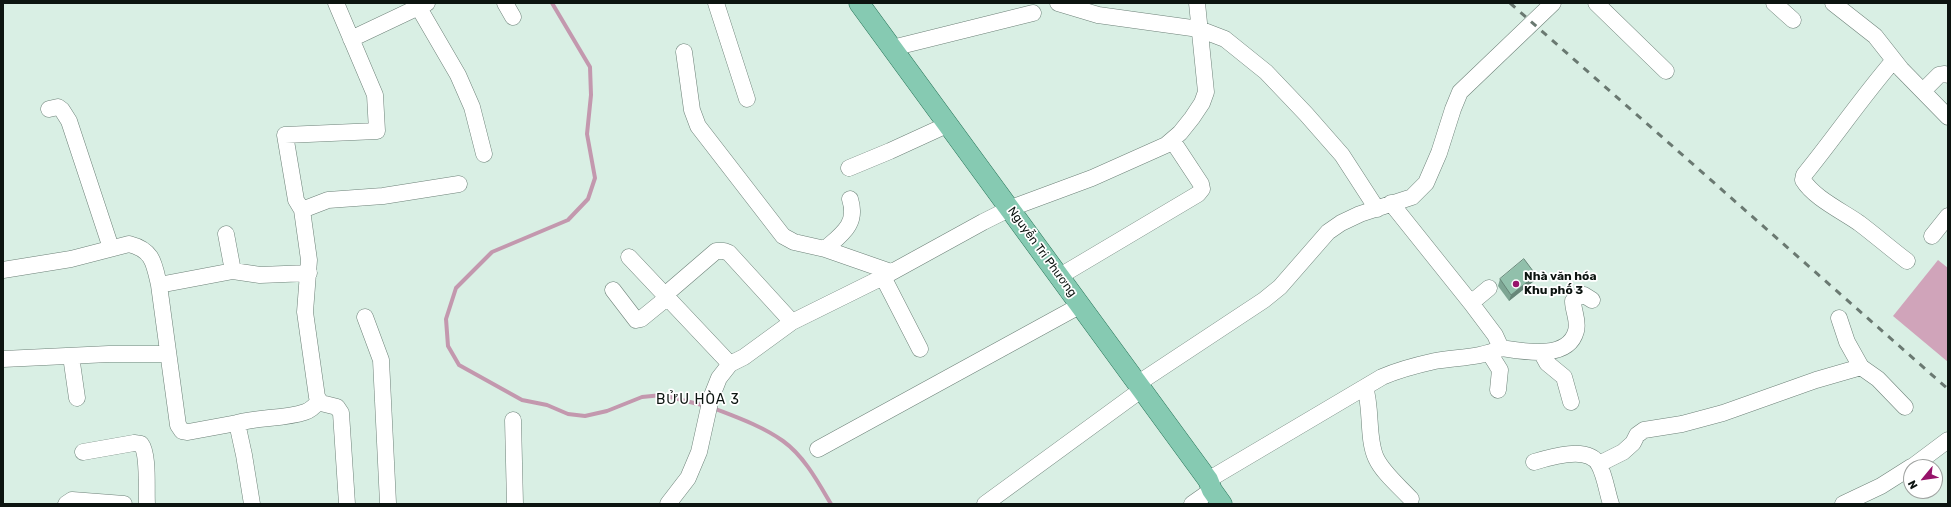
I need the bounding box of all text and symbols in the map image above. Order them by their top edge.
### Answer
street label: Nguyễn Tri Phương [1004,204,1080,300]
place label: Nhà văn hóa Khu phố 3 [1524,270,1596,298]
marker: Nhà văn hóa Khu phố 3 [1511,279,1521,289]
district label: BỬU HÒA 3 [656,392,740,408]
north arrow [1903,459,1943,499]
text: N [1905,478,1921,491]

